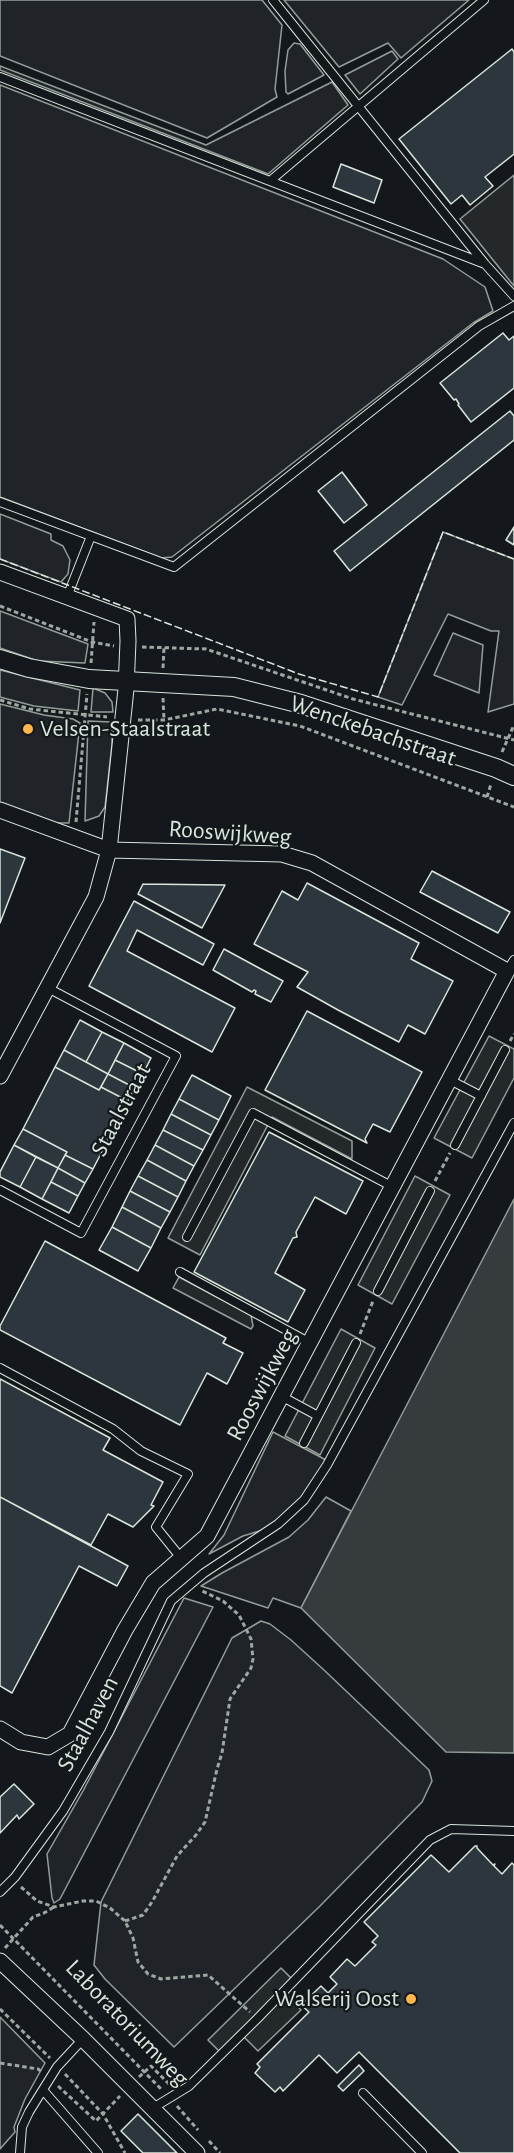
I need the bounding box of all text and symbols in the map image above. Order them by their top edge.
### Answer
street label: Wenckebachstraat [286,689,460,773]
place label: Velsen-Staalstraat [40,715,210,743]
marker: Velsen-Staalstraat [21,722,35,736]
street label: Rooswijkweg [168,814,292,852]
street label: Staalstraat [85,1059,157,1161]
street label: Rooswijkweg [221,1324,303,1446]
street label: Staalhaven [51,1671,125,1777]
street label: Laboratoriumweg [59,1954,195,2092]
place label: Walserij Oost [274,1985,399,2013]
marker: Walserij Oost [404,1992,418,2006]

